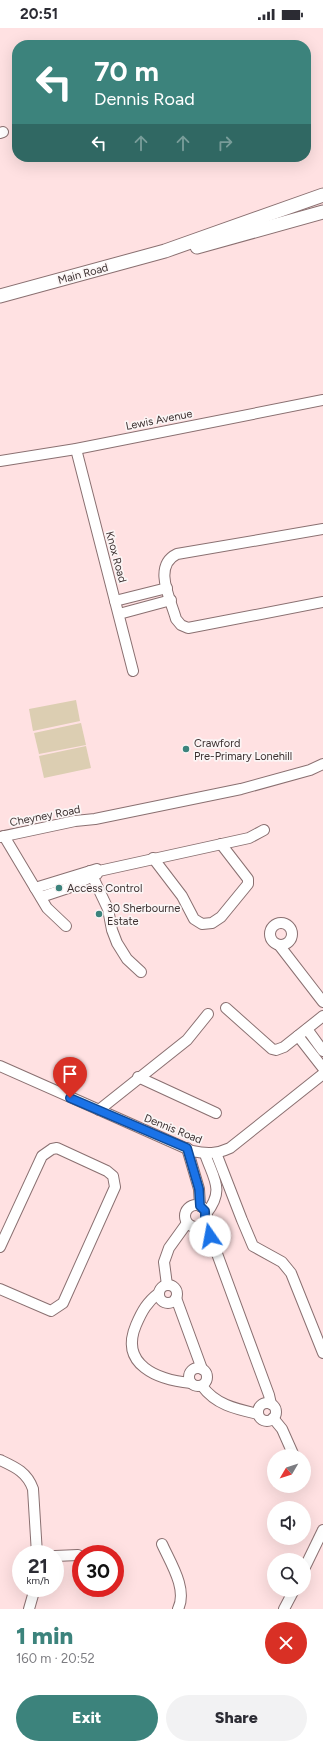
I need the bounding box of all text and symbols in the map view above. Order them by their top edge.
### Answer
text: 20:51 [20,5,58,23]
text: 70 m [94,54,159,88]
icon: left [28,56,80,108]
text: Dennis Road [94,88,195,110]
icon: left [88,132,110,154]
icon: ahead [130,132,152,154]
icon: ahead [172,132,194,154]
icon: right [214,132,236,154]
street label: Main Road [56,261,110,287]
street label: Lewis Avenue [124,407,194,433]
street label: Knox Road [103,530,129,584]
place label: Crawford Pre-Primary Lonehill [194,737,292,763]
marker: Crawford Pre-Primary Lonehill [181,744,191,754]
street label: Cheyney Road [9,803,81,829]
place label: Access Control [67,882,142,895]
marker: Access Control [54,883,64,893]
place label: 30 Sherbourne Estate [107,902,180,928]
marker: 30 Sherbourne Estate [94,909,104,919]
pin [53,1057,87,1098]
icon: arrive [59,1063,81,1085]
street label: Dennis Road [142,1111,204,1147]
position arrow [189,1215,231,1257]
north arrow [267,1449,311,1493]
map controls [267,1449,311,1597]
button: sound [267,1501,311,1545]
speed limit sign: 30 [72,1545,124,1597]
button: search [267,1553,311,1597]
text: 21 [28,1554,48,1578]
text: km/h [27,1574,49,1587]
text: 1 min [16,1621,73,1650]
button: close [265,1622,307,1664]
text: 160 m · 20:52 [16,1651,95,1666]
button: Exit [16,1695,158,1741]
button: Share [166,1695,307,1741]

